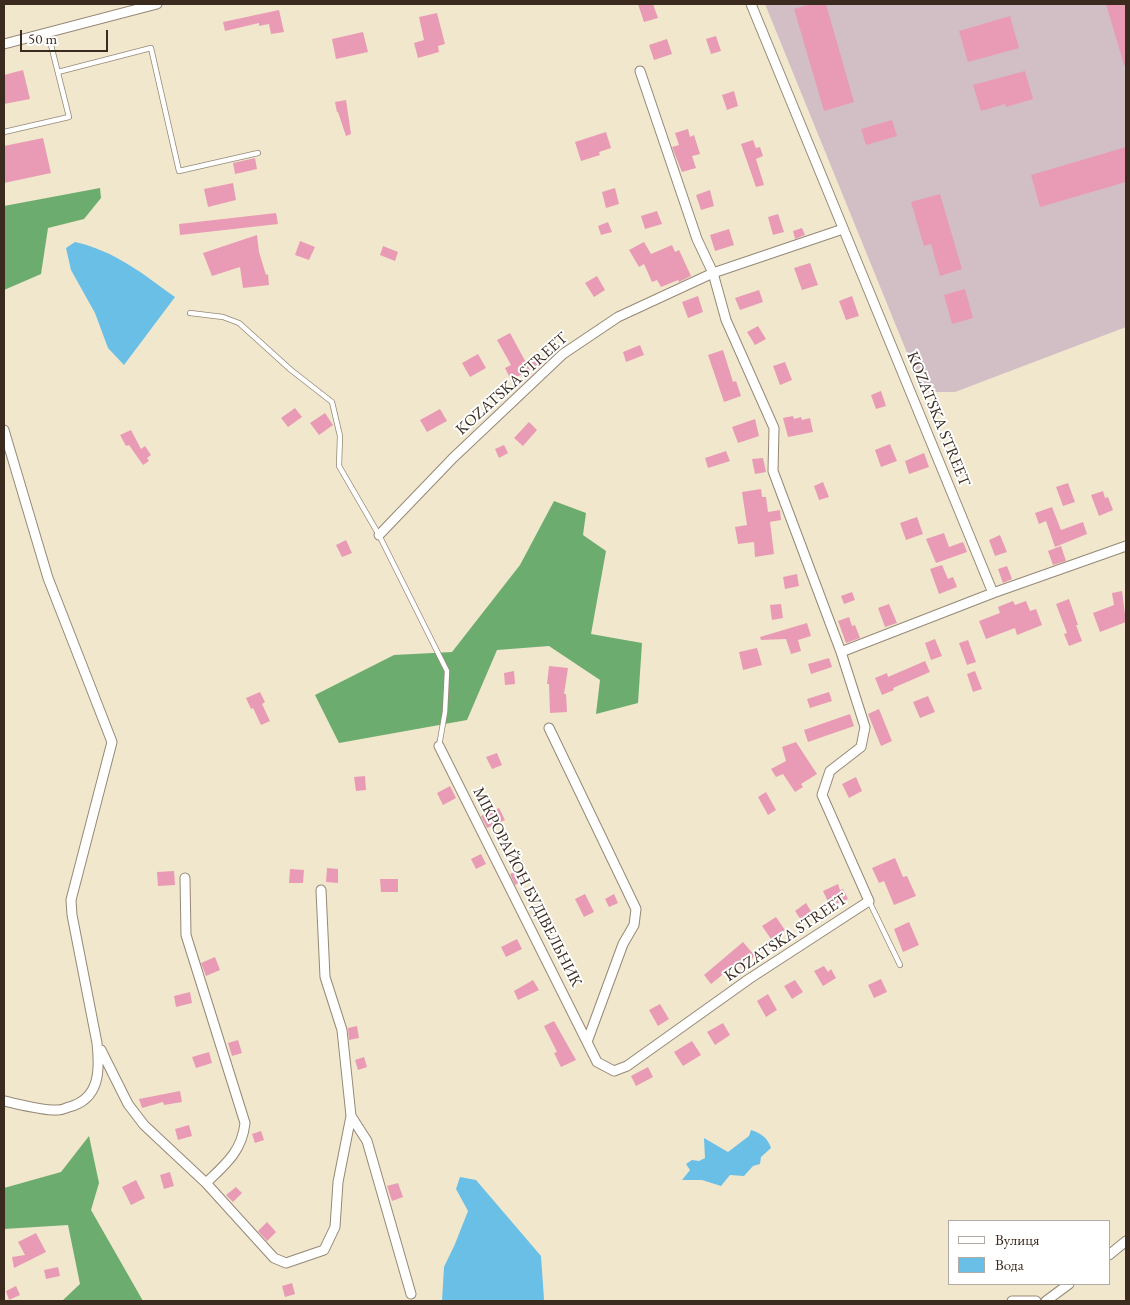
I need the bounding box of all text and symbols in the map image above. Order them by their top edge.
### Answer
scale bar [22,20,110,52]
text: 50 m [28,29,57,48]
street label: KOZATSKA STREET [452,329,572,439]
street label: KOZATSKA STREET [902,349,974,489]
street label: МІКРОРАЙОН БУДІВЕЛЬНИК [468,784,586,990]
street label: KOZATSKA STREET [721,890,851,986]
legend [948,1220,1110,1285]
text: Вулиця [995,1230,1040,1249]
text: Вода [995,1255,1024,1274]

